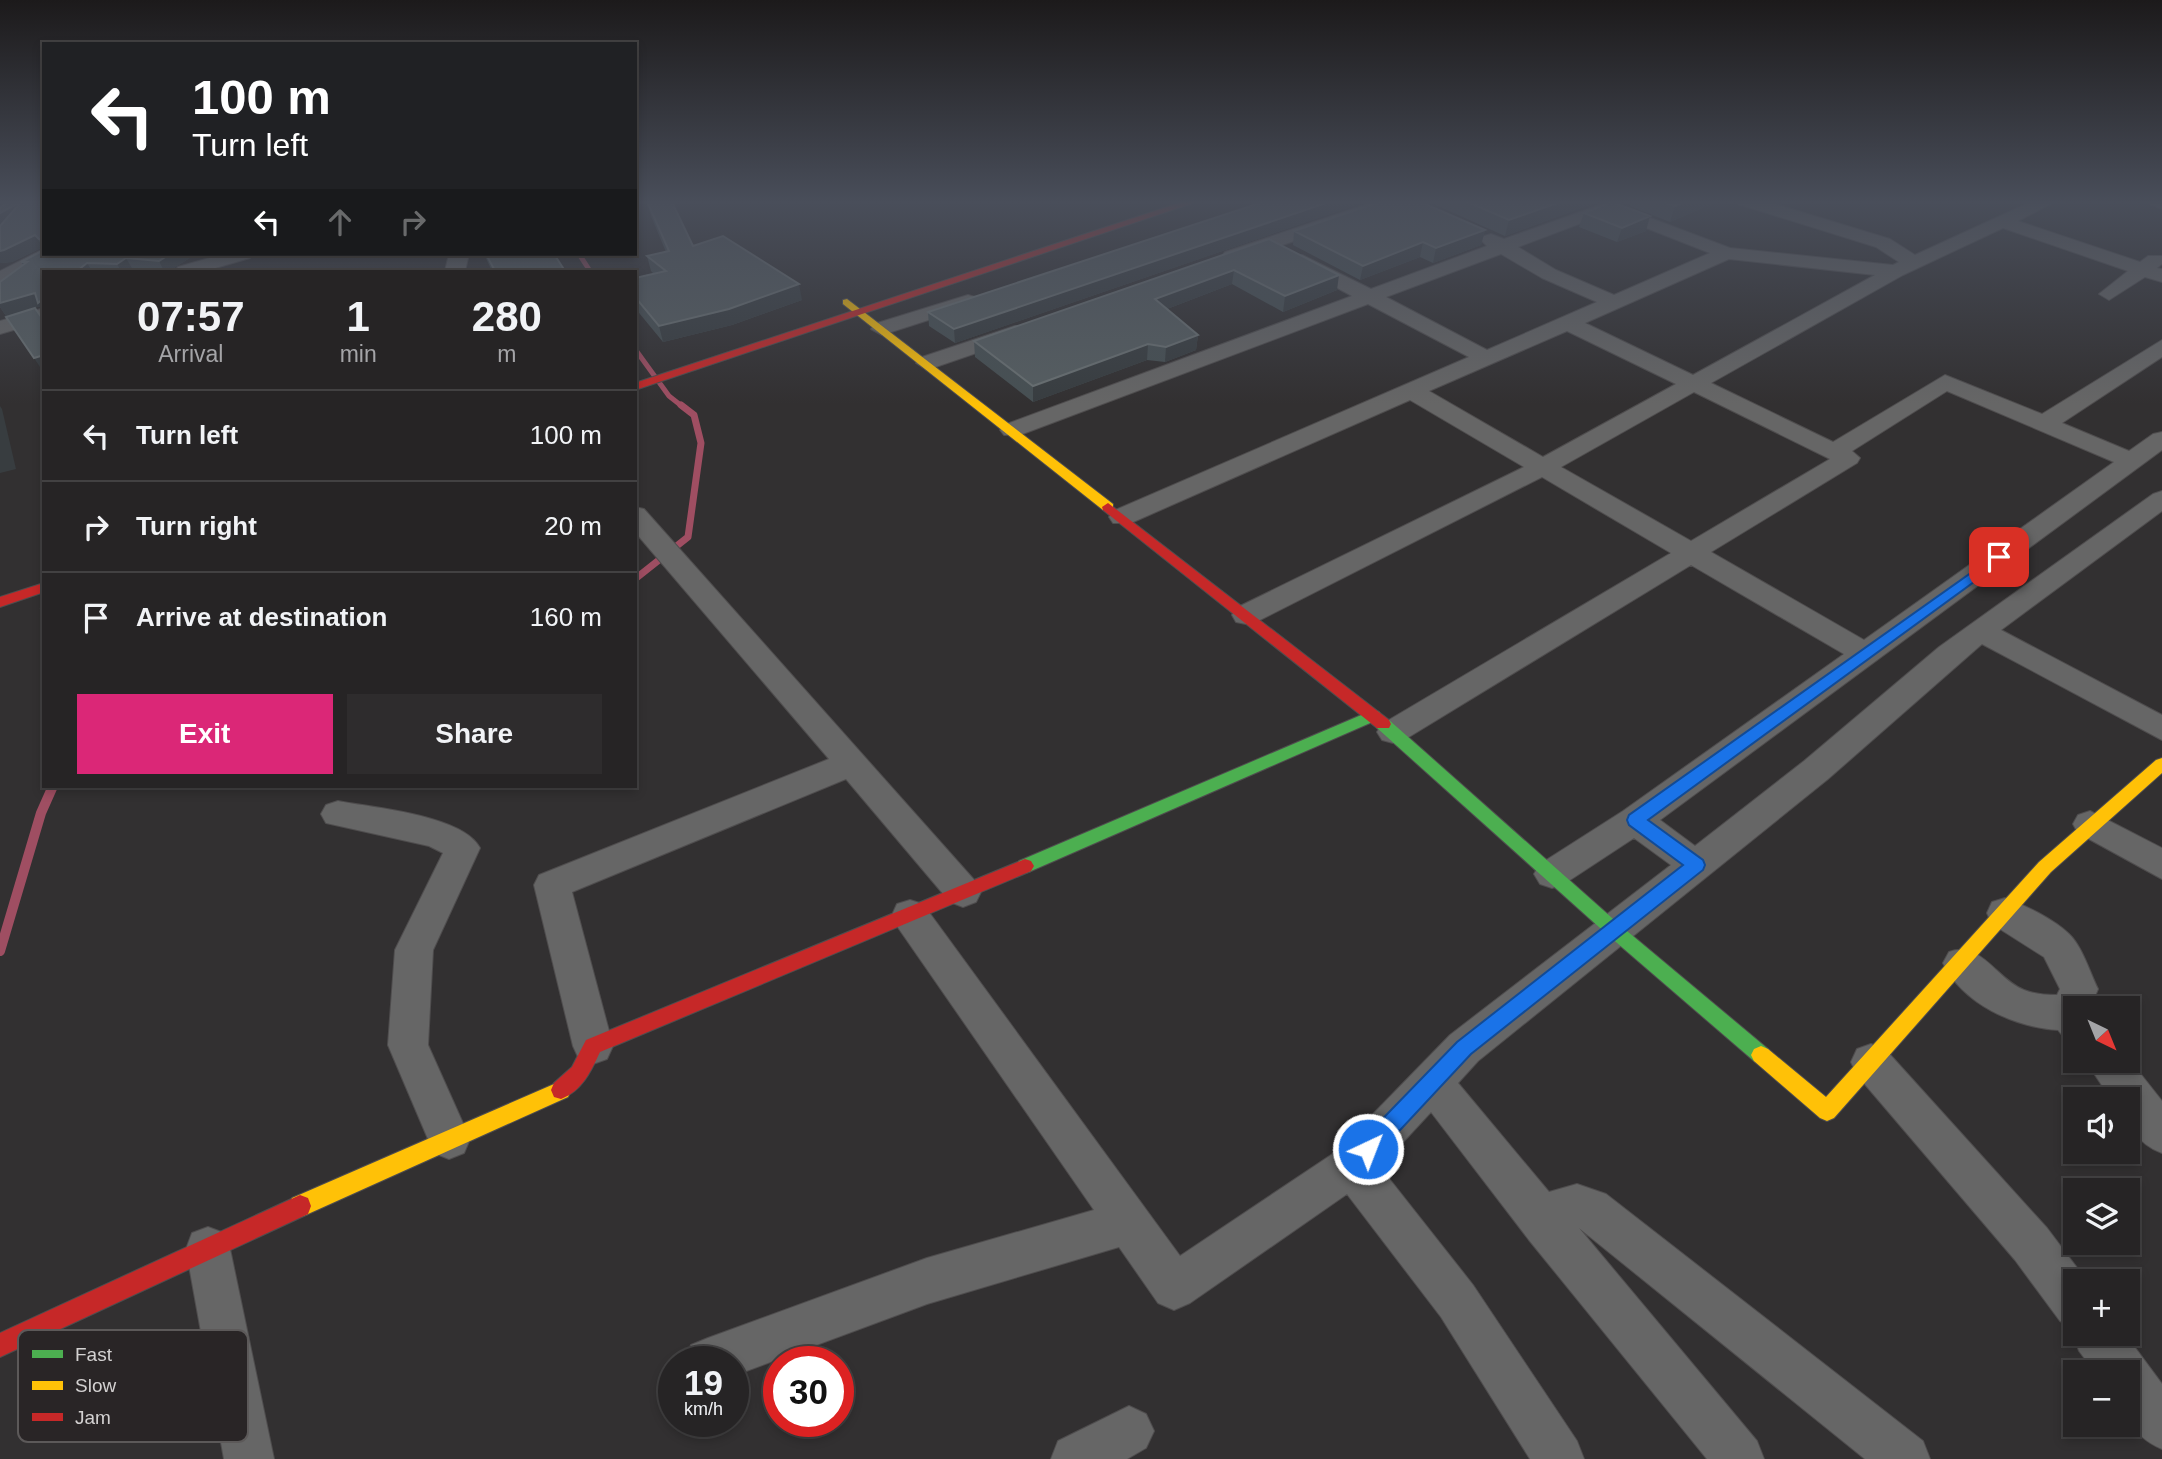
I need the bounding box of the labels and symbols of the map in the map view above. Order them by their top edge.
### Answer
pin [1969,527,2029,587]
north arrow [2063,996,2140,1073]
position arrow [1331,1112,1405,1186]
legend [18,1330,248,1442]
text: Fast [75,1344,113,1365]
speed limit sign: 30 [763,1346,854,1437]
text: Slow [75,1375,116,1396]
text: Jam [75,1407,111,1428]

